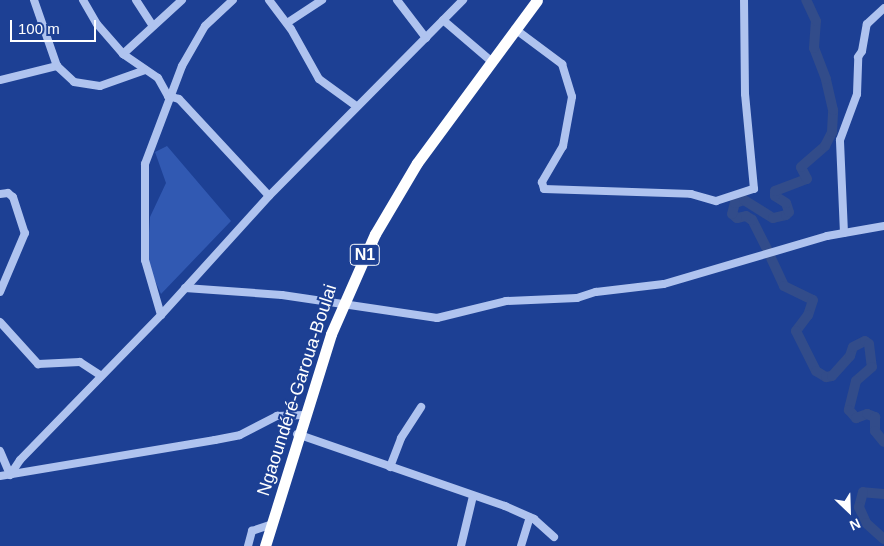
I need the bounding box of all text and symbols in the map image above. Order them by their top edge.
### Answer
scale bar [12,10,99,42]
text: 100 m [18,20,60,37]
road number: N1 [349,242,381,268]
street label: Ngaoundéré-Garoua-Boulai [253,282,341,498]
north arrow [824,486,874,536]
text: N [847,515,863,534]

